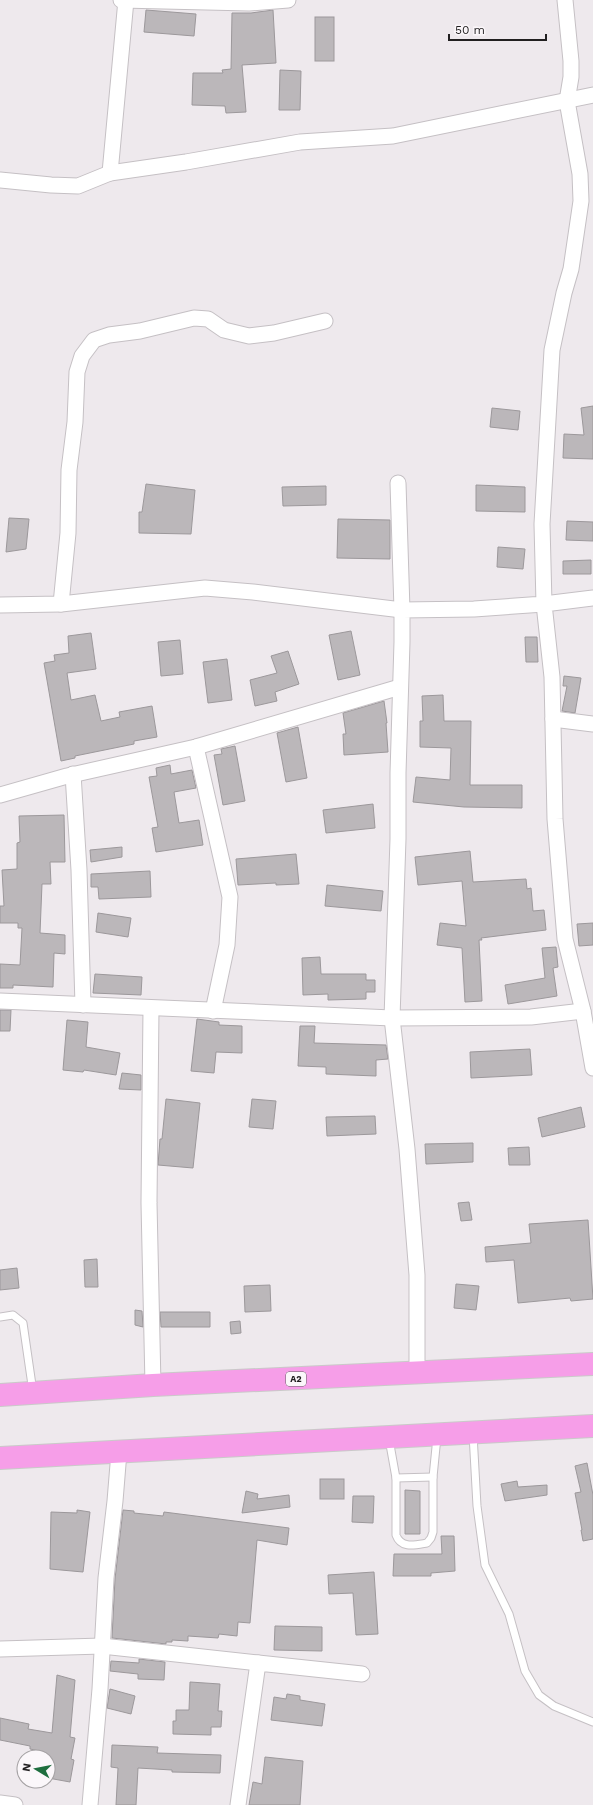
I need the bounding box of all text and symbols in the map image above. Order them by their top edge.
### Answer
scale bar [449,16,546,42]
text: 50 m [455,23,485,37]
road number: A2 [286,1372,306,1386]
north arrow [16,1749,56,1789]
text: N [20,1762,34,1772]

